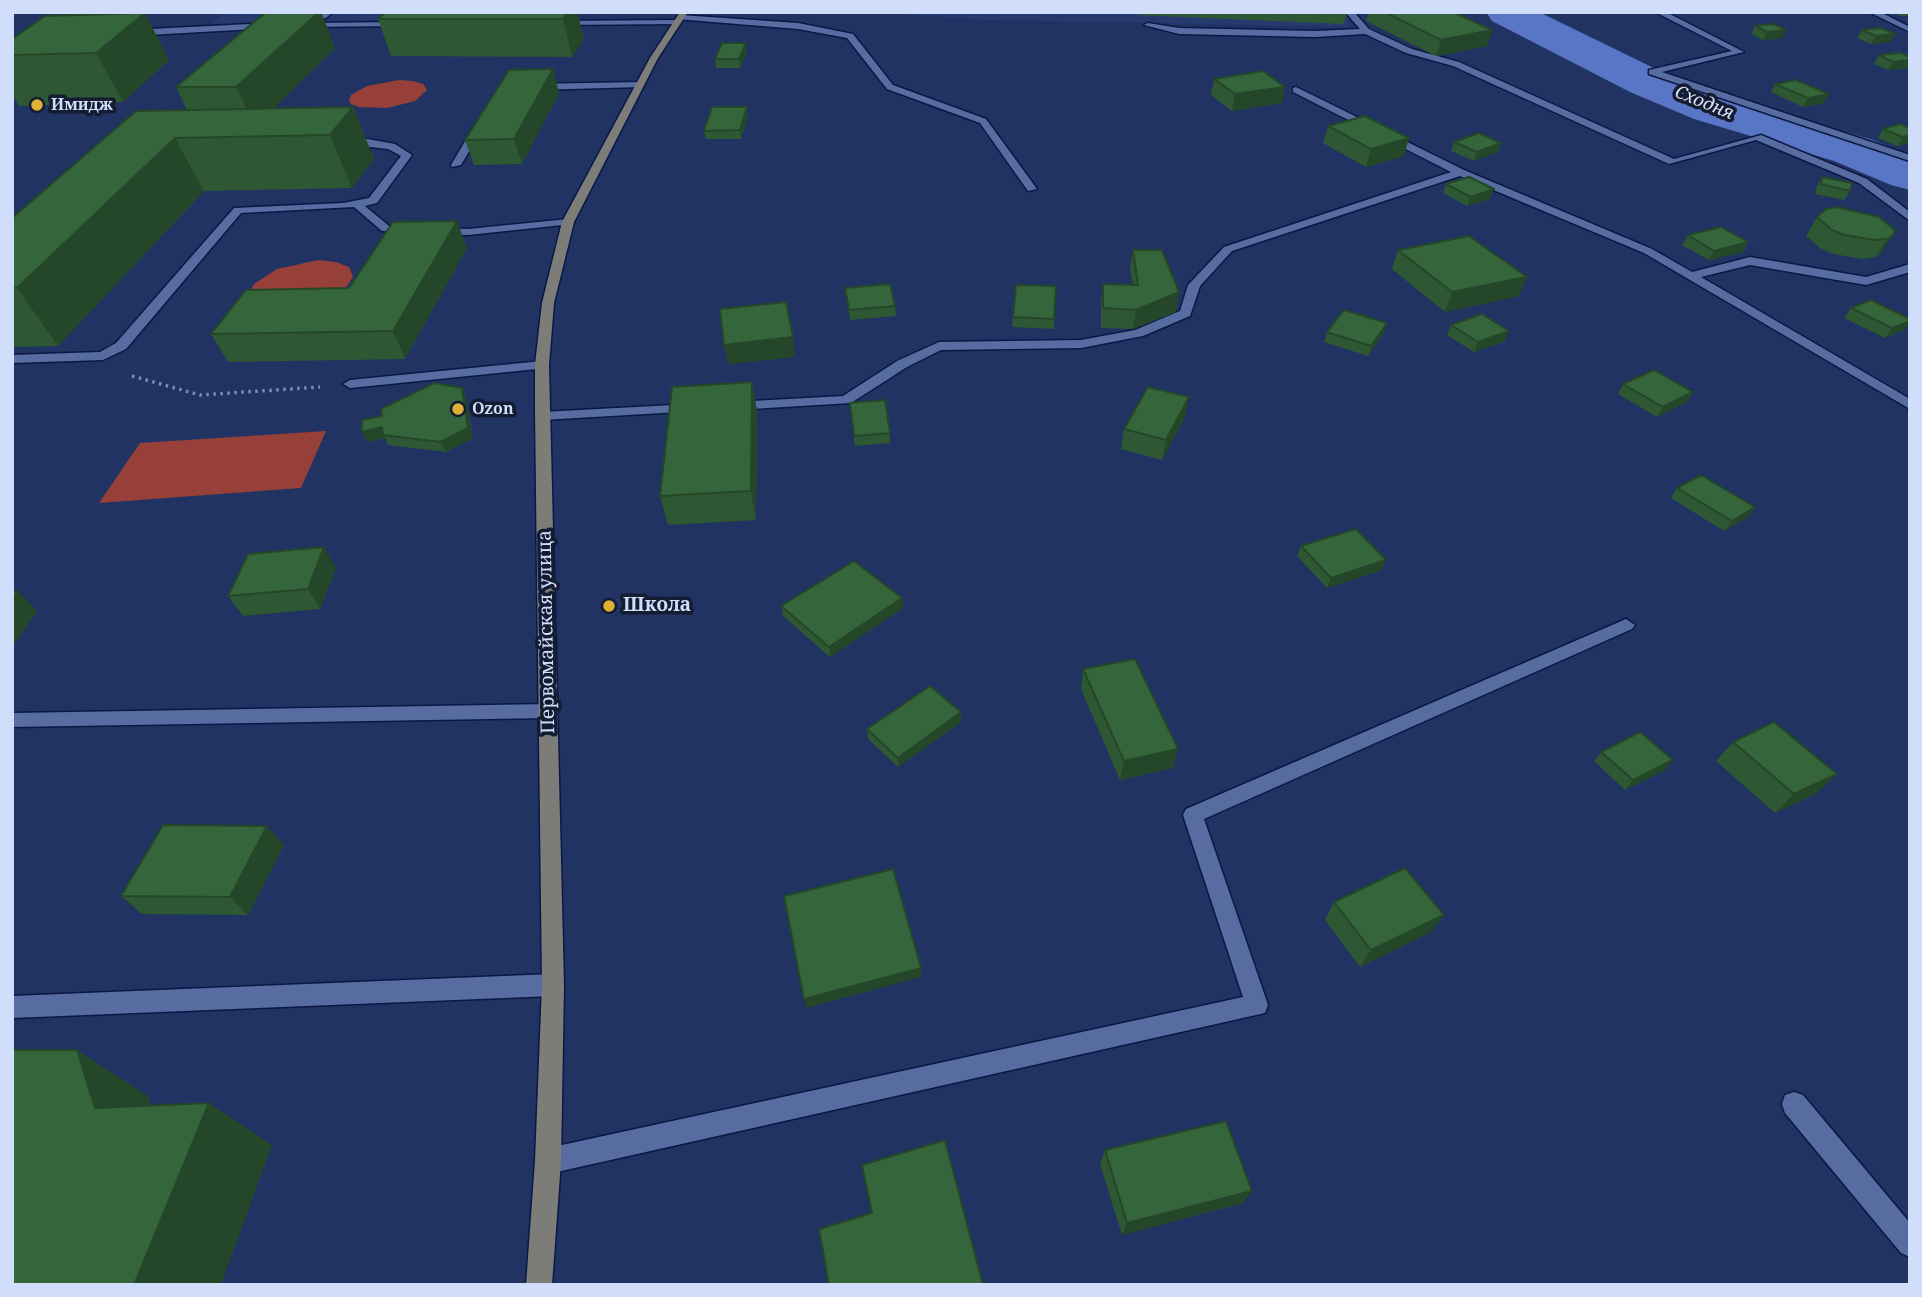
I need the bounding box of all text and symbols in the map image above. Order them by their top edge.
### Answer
water label: Сходня [1671,81,1737,125]
place label: Имидж [51,95,113,115]
marker: Имидж [29,97,45,113]
place label: Ozon [472,399,514,419]
marker: Ozon [450,401,466,417]
street label: Первомайская улица [534,530,560,734]
place label: Школа [623,595,691,617]
marker: Школа [601,598,617,614]

